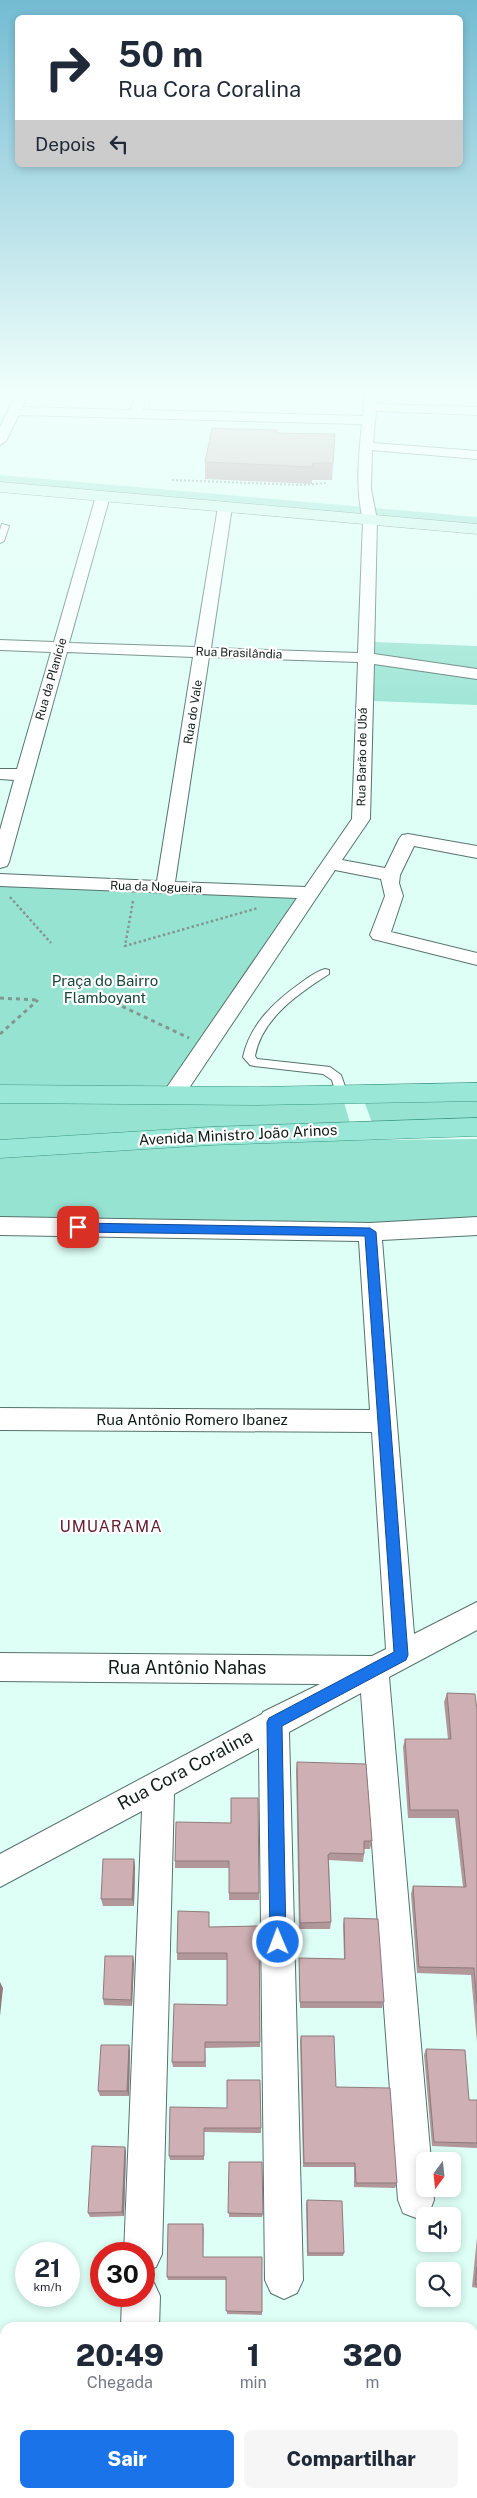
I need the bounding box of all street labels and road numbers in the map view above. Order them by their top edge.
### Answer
street label: Rua da Planície [33,636,69,722]
street label: Rua Brasilândia [195,644,283,662]
street label: Rua do Vale [181,679,205,745]
street label: Rua Barão de Ubá [354,708,370,806]
street label: Rua da Nogueira [110,878,202,896]
street label: Avenida Ministro João Arinos [138,1121,338,1148]
street label: Rua Antônio Romero Ibanez [96,1411,288,1428]
street label: Rua Antônio Nahas [108,1657,266,1678]
street label: Rua Cora Coralina [114,1725,256,1814]

